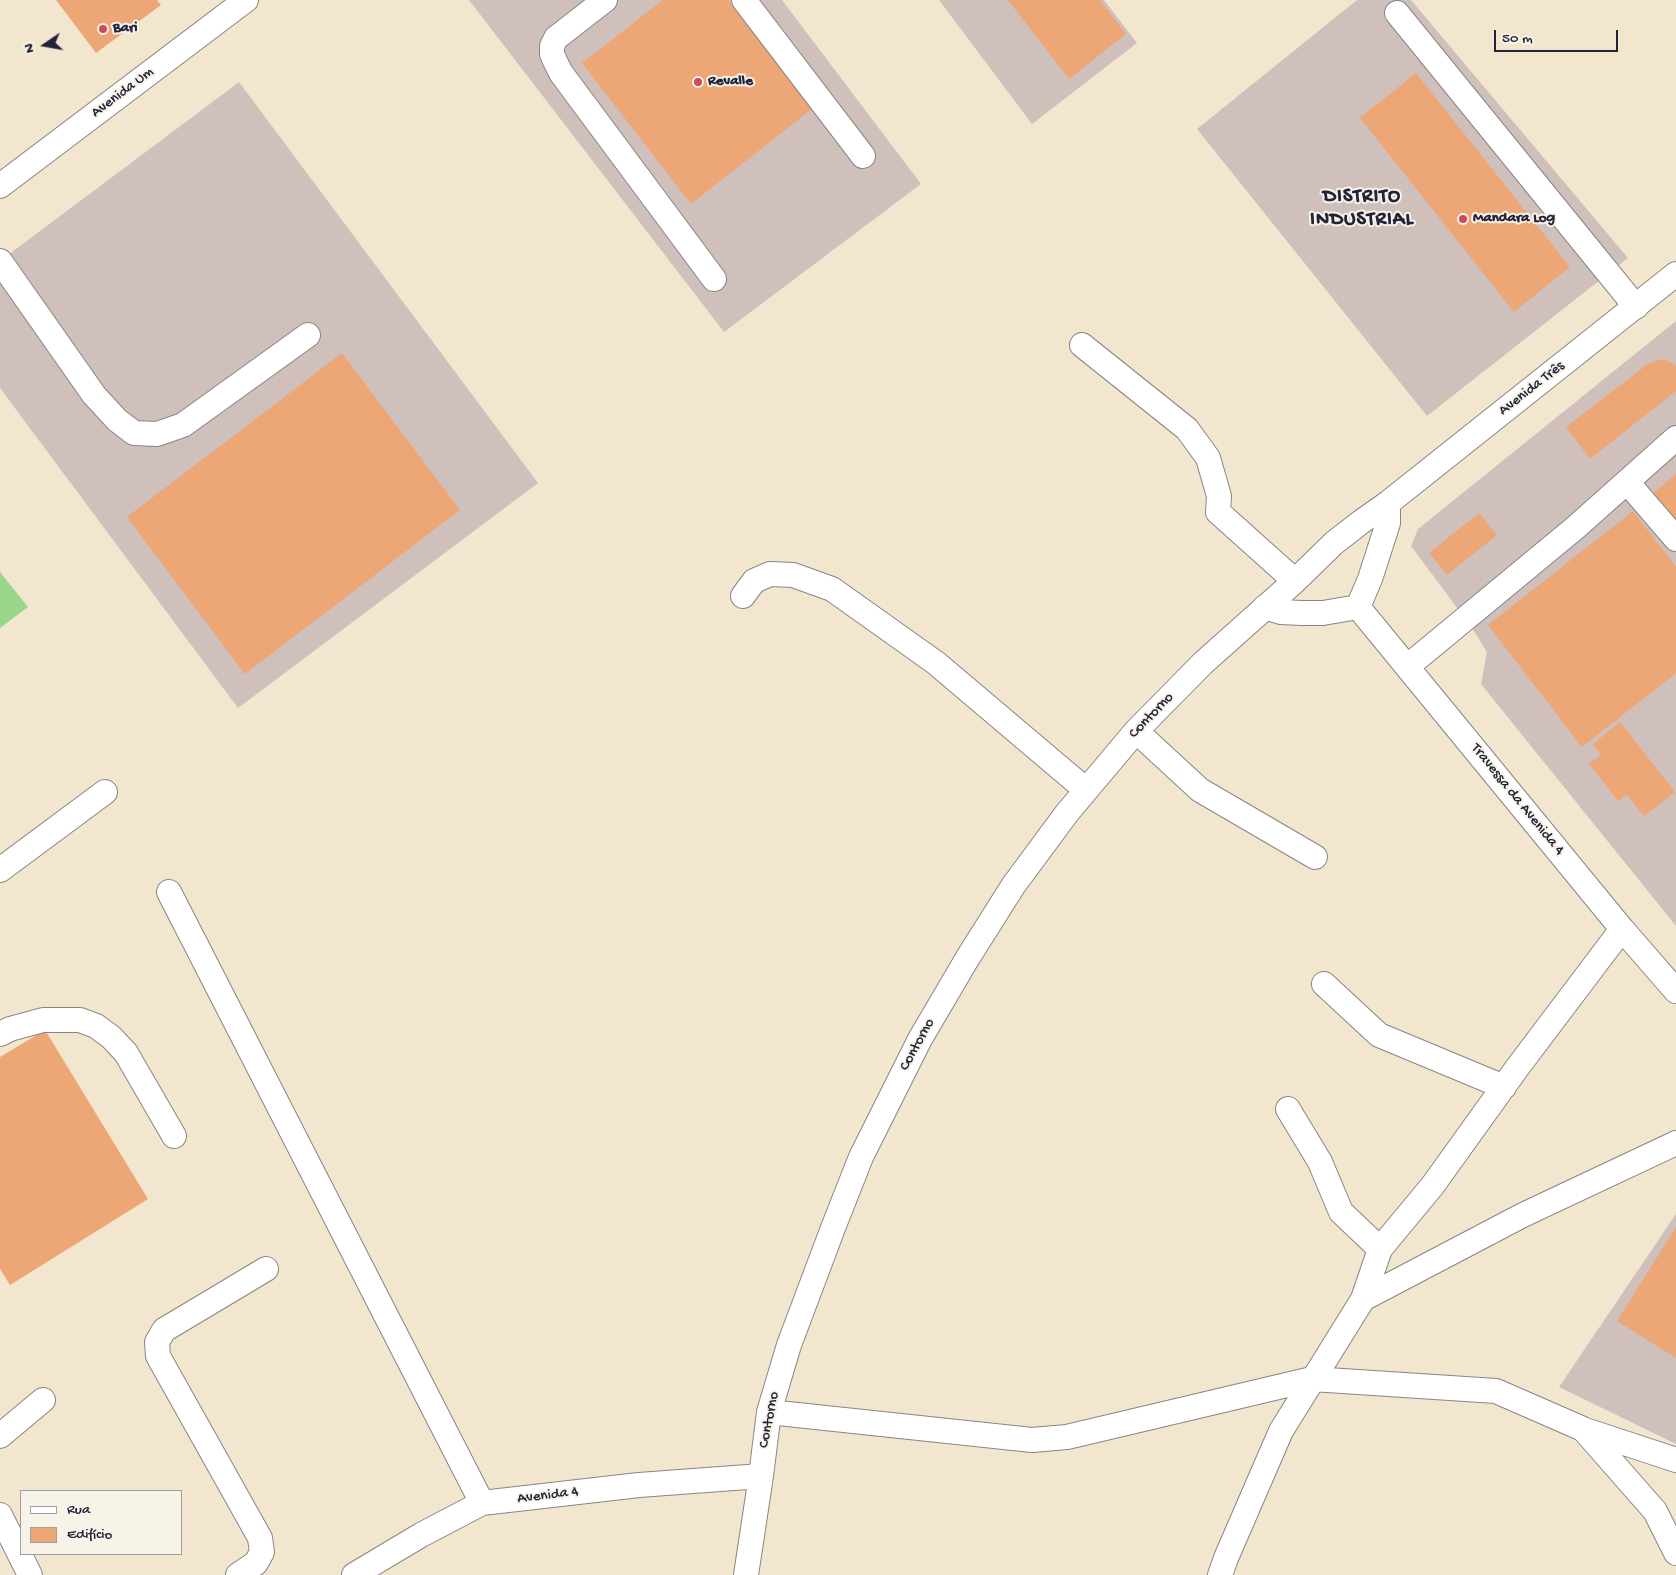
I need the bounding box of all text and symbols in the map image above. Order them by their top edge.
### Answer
north arrow [20,20,70,70]
place label: Bari [113,20,138,38]
scale bar [1496,20,1620,52]
marker: Bari [97,23,109,35]
text: 50 m [1502,30,1533,48]
text: N [21,42,39,54]
street label: Avenida Um [88,64,158,122]
place label: Revalle [708,73,753,91]
marker: Revalle [692,76,704,88]
district label: DISTRITO INDUSTRIAL [1309,186,1415,233]
place label: Mandara Log [1473,210,1555,228]
marker: Mandara Log [1457,213,1469,225]
street label: Avenida Três [1495,358,1569,420]
street label: Contorno [1126,689,1178,743]
street label: Travessa da Avenida 4 [1466,740,1568,860]
street label: Contorno [896,1016,940,1074]
street label: Contorno [756,1390,784,1450]
street label: Avenida 4 [516,1483,580,1509]
legend [20,1490,182,1555]
text: Rua [67,1501,90,1519]
text: Edifício [67,1526,112,1544]

